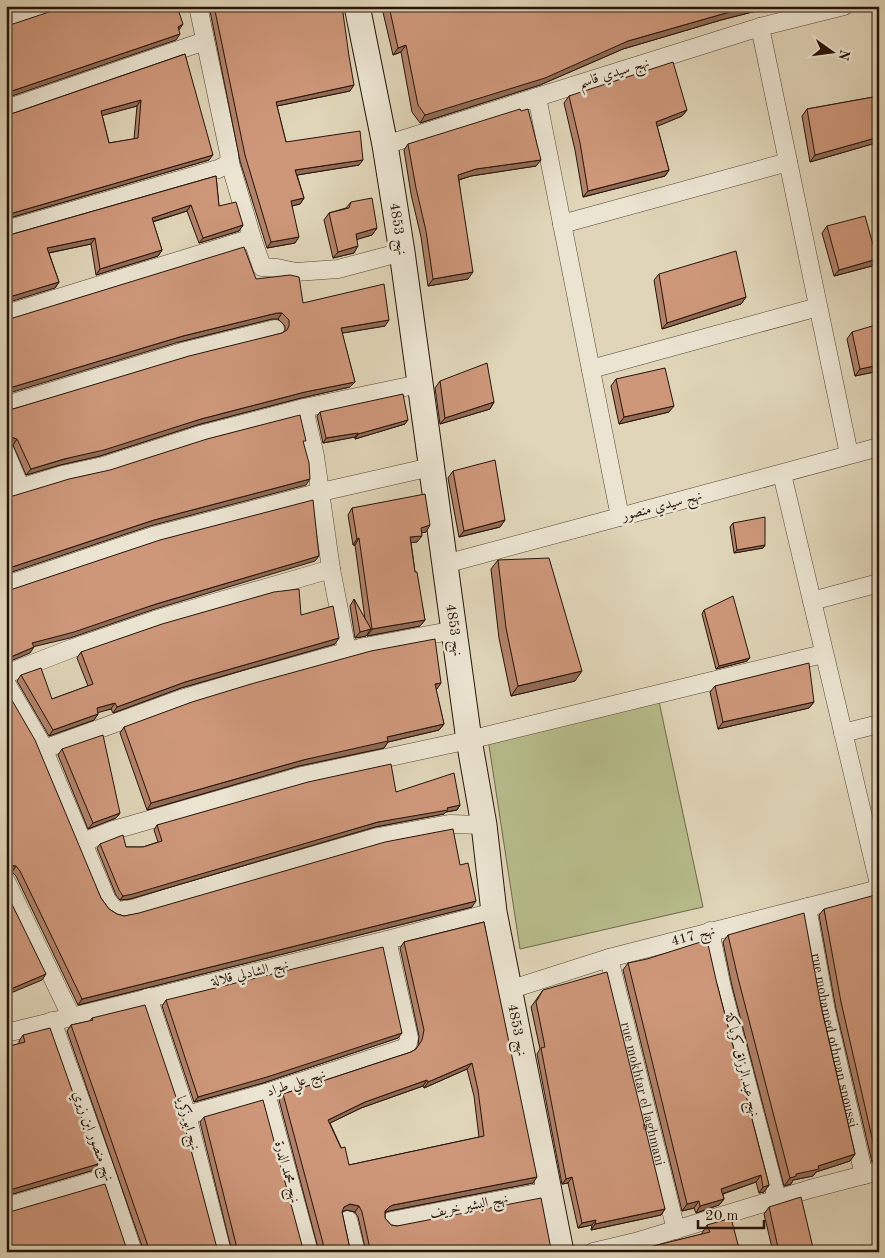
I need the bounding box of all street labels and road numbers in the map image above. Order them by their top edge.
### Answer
street label: نهج سيدي قاسم [577,56,653,96]
street label: نهج 4853 [382,202,409,257]
street label: نهج سيدي منصور [619,489,705,529]
street label: نهج 4853 [438,603,465,658]
street label: نهج 417 [670,923,718,953]
street label: rue mohamed othman snoussi [809,952,860,1129]
street label: نهج الشادلي قلالة [209,957,291,994]
street label: نهج 4853 [500,1003,529,1058]
street label: نهج عبد الرزاق كرباكة [717,1010,764,1119]
street label: rue mokhtar el laghmani [618,1021,667,1167]
street label: نهج علي طراد [265,1067,329,1104]
street label: نهج منصور ابن زيري [65,1089,116,1185]
street label: نهج ابو زكريا [169,1094,203,1153]
street label: نهج محمد الدرة [267,1139,302,1206]
street label: نهج البشير خريف [429,1192,510,1225]

